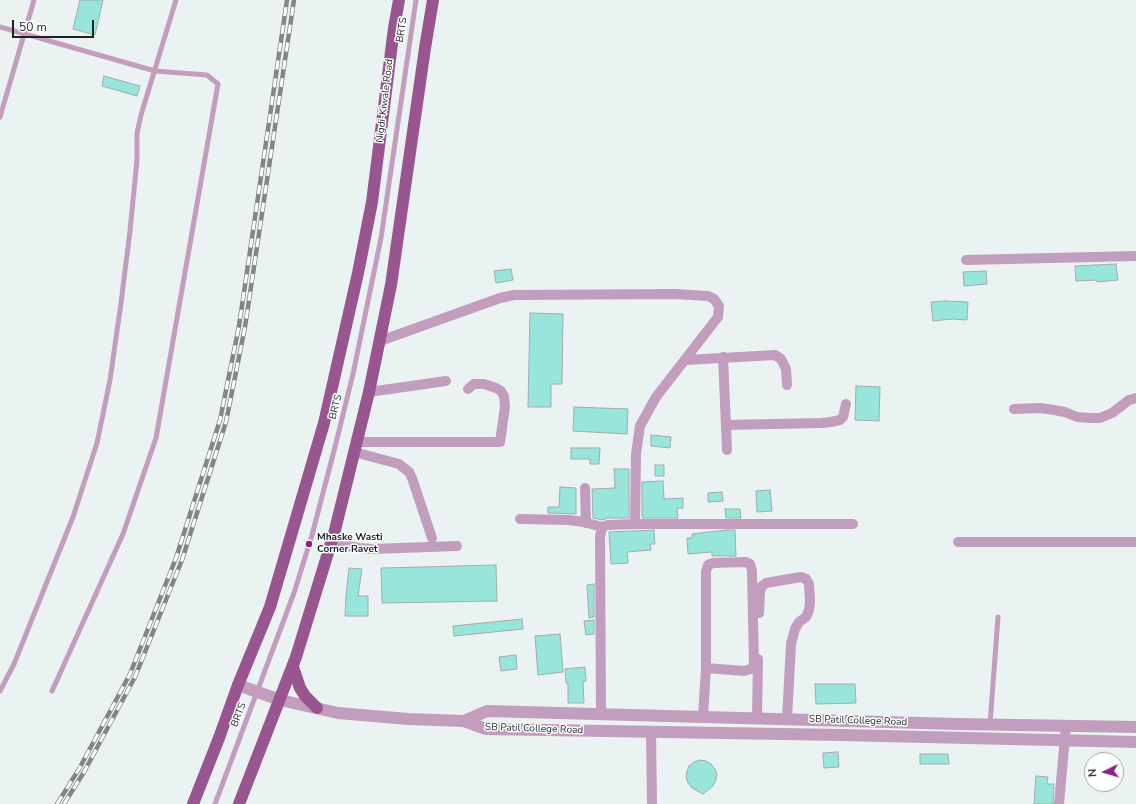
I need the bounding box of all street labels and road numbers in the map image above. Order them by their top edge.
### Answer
street label: BRTS [394,17,410,43]
street label: Nigdi-Kiwale Road [374,58,396,144]
street label: BRTS [327,393,345,421]
street label: BRTS [229,701,249,729]
street label: SB Patil College Road [809,713,907,729]
street label: SB Patil College Road [485,721,583,737]

